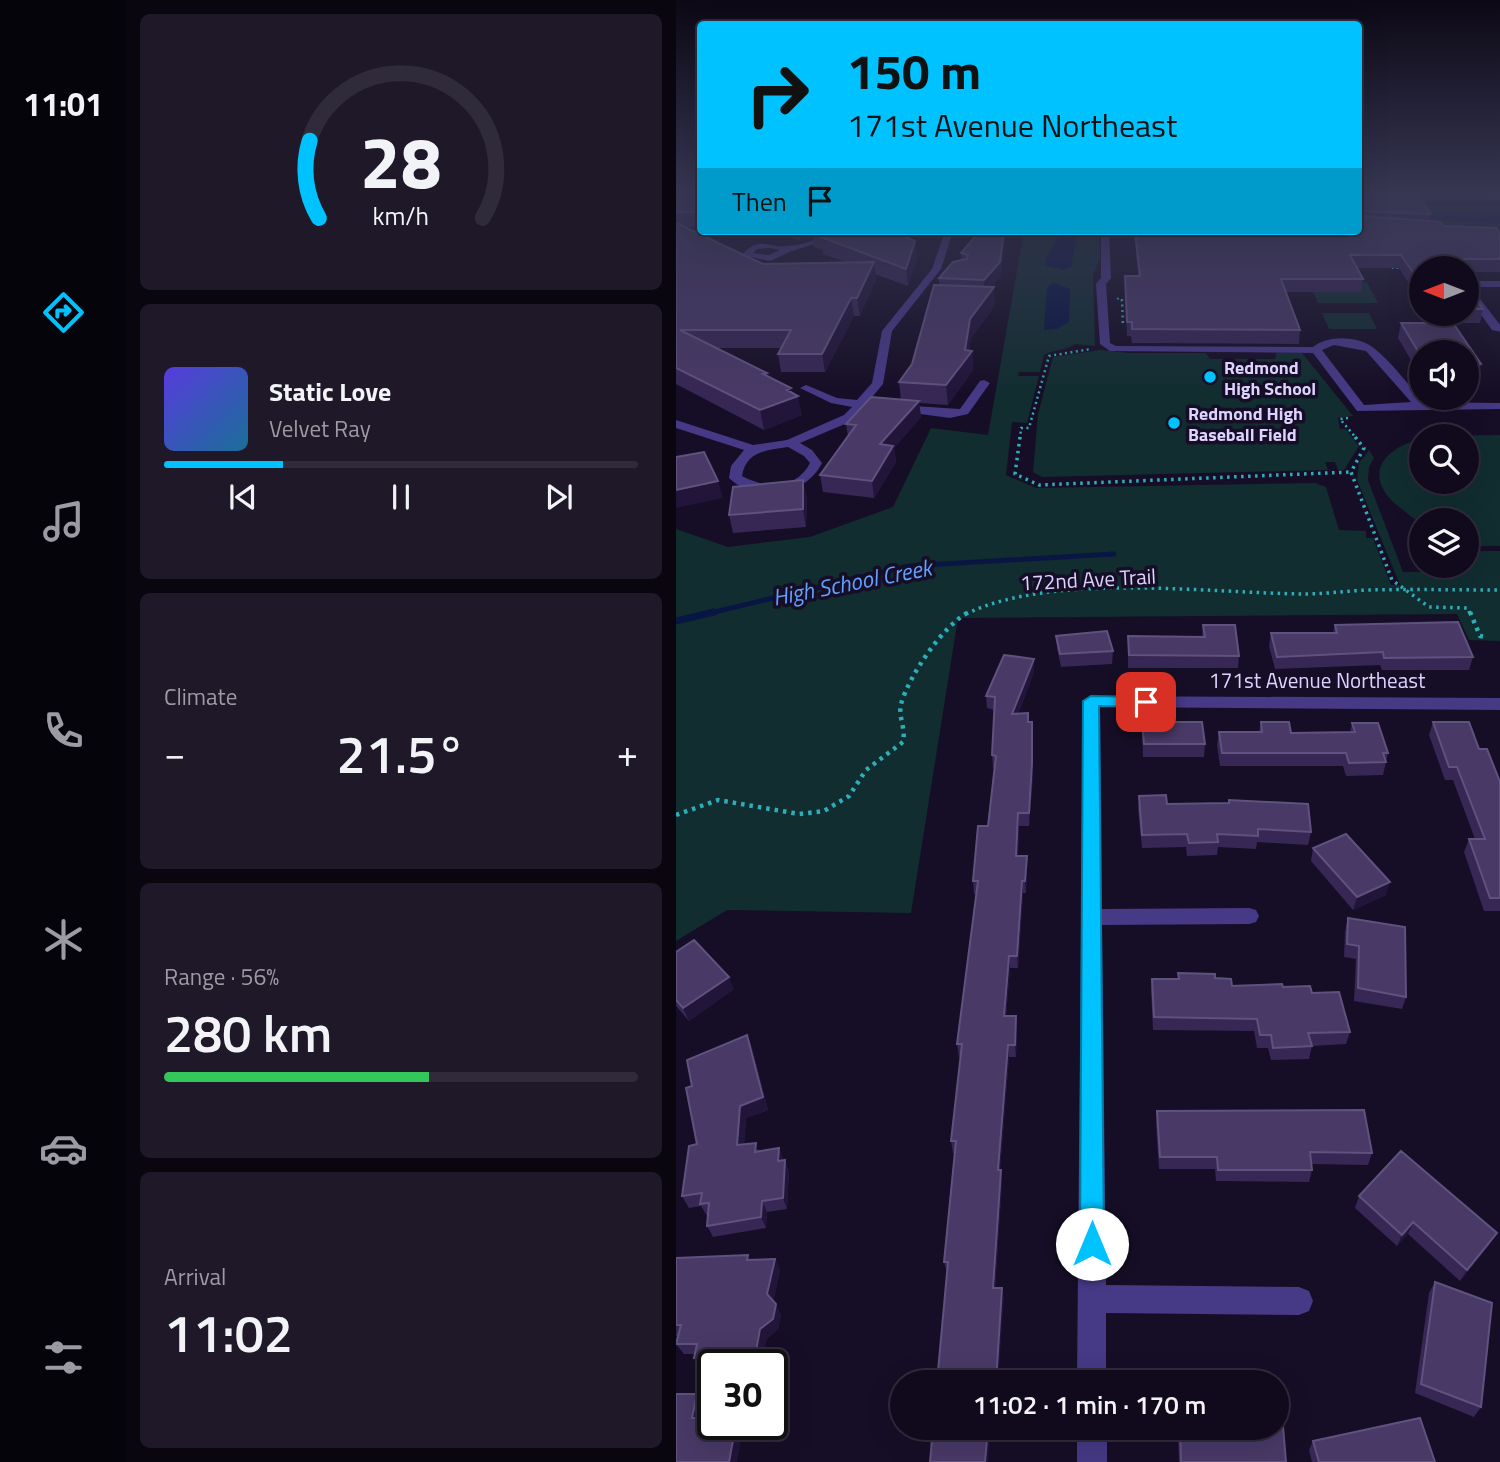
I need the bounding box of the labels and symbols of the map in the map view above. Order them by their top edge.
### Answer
north arrow [1409,256,1479,326]
place label: Redmond High School [1224,354,1316,402]
marker: Redmond High School [1202,369,1218,385]
place label: Redmond High Baseball Field [1188,400,1303,448]
marker: Redmond High Baseball Field [1166,415,1182,431]
water label: High School Creek [769,549,937,615]
street label: 172nd Ave Trail [1019,559,1157,599]
street label: 171st Avenue Northeast [1209,664,1426,696]
pin [1116,672,1176,732]
position arrow [1055,1207,1129,1281]
speed limit sign: 30 [697,1349,788,1440]

